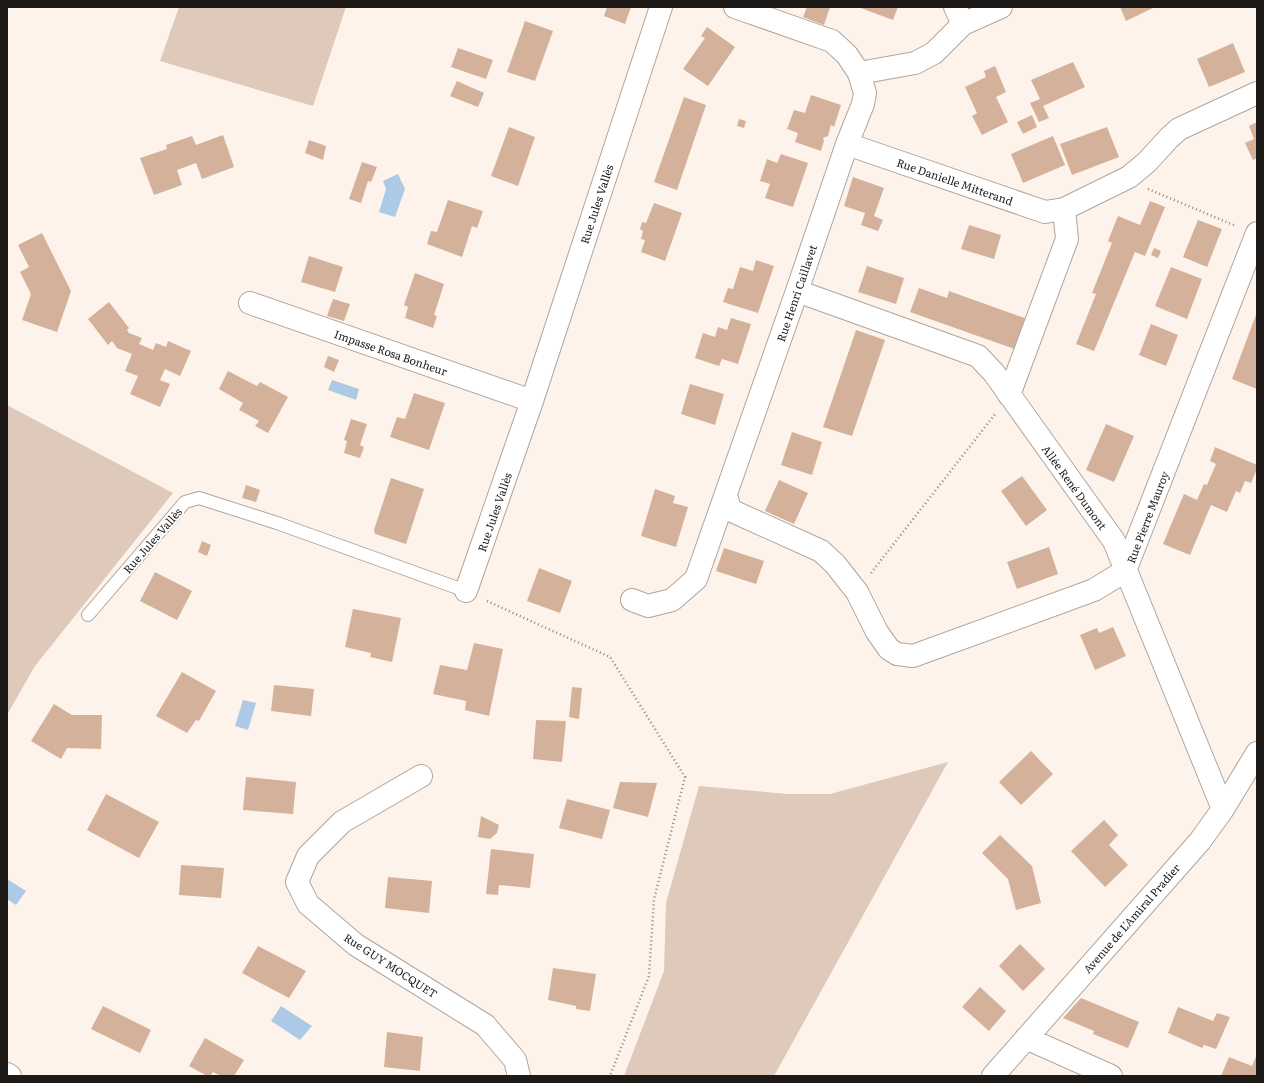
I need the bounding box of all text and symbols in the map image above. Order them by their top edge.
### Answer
street label: Rue Danielle Mitterand [895,154,1015,208]
street label: Rue Jules Vallès [576,162,616,246]
street label: Rue Henri Caillavet [772,242,820,344]
street label: Impasse Rosa Bonheur [332,325,450,379]
street label: Allée René Dumont [1039,441,1111,533]
street label: Rue Pierre Mauroy [1122,468,1172,565]
street label: Rue Jules Vallès [473,470,515,554]
street label: Rue Jules Vallès [119,504,185,576]
street label: Avenue de L'Amiral Pradier [1079,859,1184,976]
street label: Rue GUY MOCQUET [341,929,441,1001]

